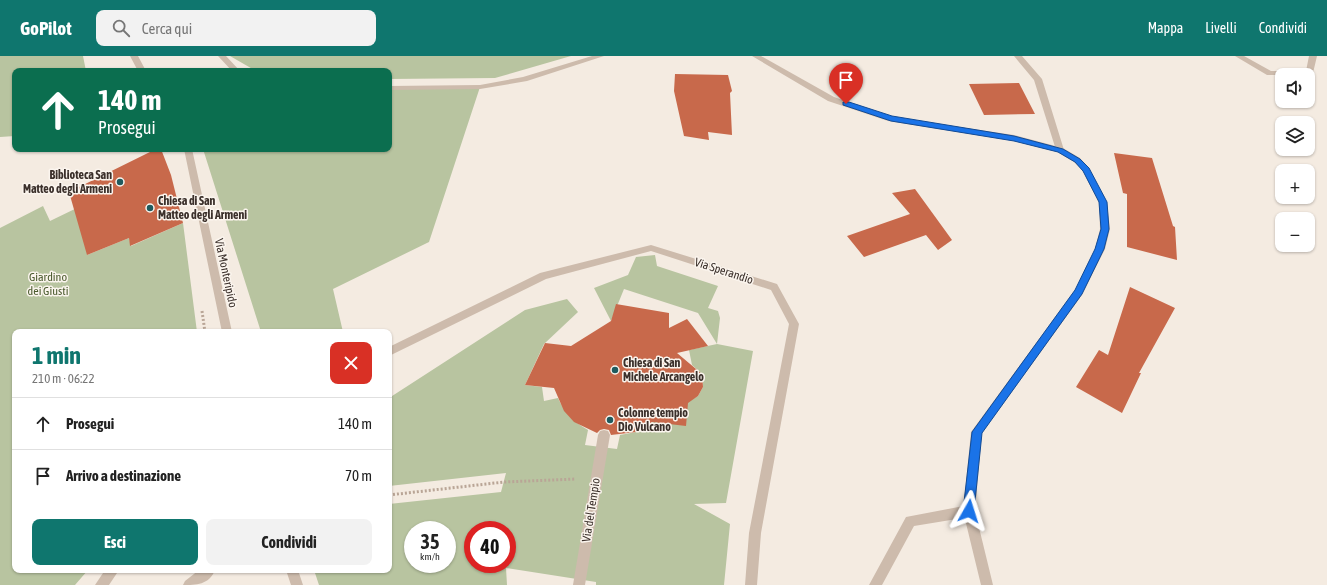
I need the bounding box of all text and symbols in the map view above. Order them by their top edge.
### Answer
search box [96,10,376,46]
text: GoPilot [20,17,72,39]
icon: search [110,17,132,39]
text: Cerca qui [142,20,192,37]
text: Mappa [1148,20,1183,36]
text: Livelli [1205,20,1237,36]
text: Condividi [1259,20,1307,36]
pin [829,63,863,104]
map controls [1275,68,1315,252]
button: sound [1275,68,1315,108]
icon: arrive [835,69,857,91]
icon: ahead [32,84,84,136]
text: 140 m [98,84,161,116]
button: layers [1275,116,1315,156]
text: Prosegui [98,117,156,138]
button: + [1275,164,1315,204]
place label: Biblioteca San Matteo degli Armeni [23,168,112,196]
marker: Biblioteca San Matteo degli Armeni [115,177,125,187]
place label: Chiesa di San Matteo degli Armeni [158,194,247,222]
marker: Chiesa di San Matteo degli Armeni [145,203,155,213]
button: − [1275,212,1315,252]
street label: Via Monteripido [212,237,240,309]
street label: Via Sperandio [693,255,755,287]
park label: Giardino dei Giusti [28,270,68,298]
text: 1 min [32,342,81,369]
button: close [330,342,372,384]
place label: Chiesa di San Michele Arcangelo [623,356,704,384]
marker: Chiesa di San Michele Arcangelo [610,365,620,375]
text: 210 m · 06:22 [32,371,95,386]
place label: Colonne tempio Dio Vulcano [618,406,688,434]
icon: ahead [32,413,54,435]
text: Prosegui [66,415,114,432]
text: 140 m [338,415,372,432]
marker: Colonne tempio Dio Vulcano [605,415,615,425]
icon: arrive [32,465,54,487]
text: Arrivo a destinazione [66,467,181,484]
text: 70 m [345,467,372,484]
street label: Via del Tempio [579,477,603,543]
position arrow [948,490,990,532]
button: Esci [32,519,198,565]
button: Condividi [206,519,372,565]
speed limit sign: 40 [464,521,516,573]
text: 35 [421,530,439,553]
text: km/h [420,551,440,562]

